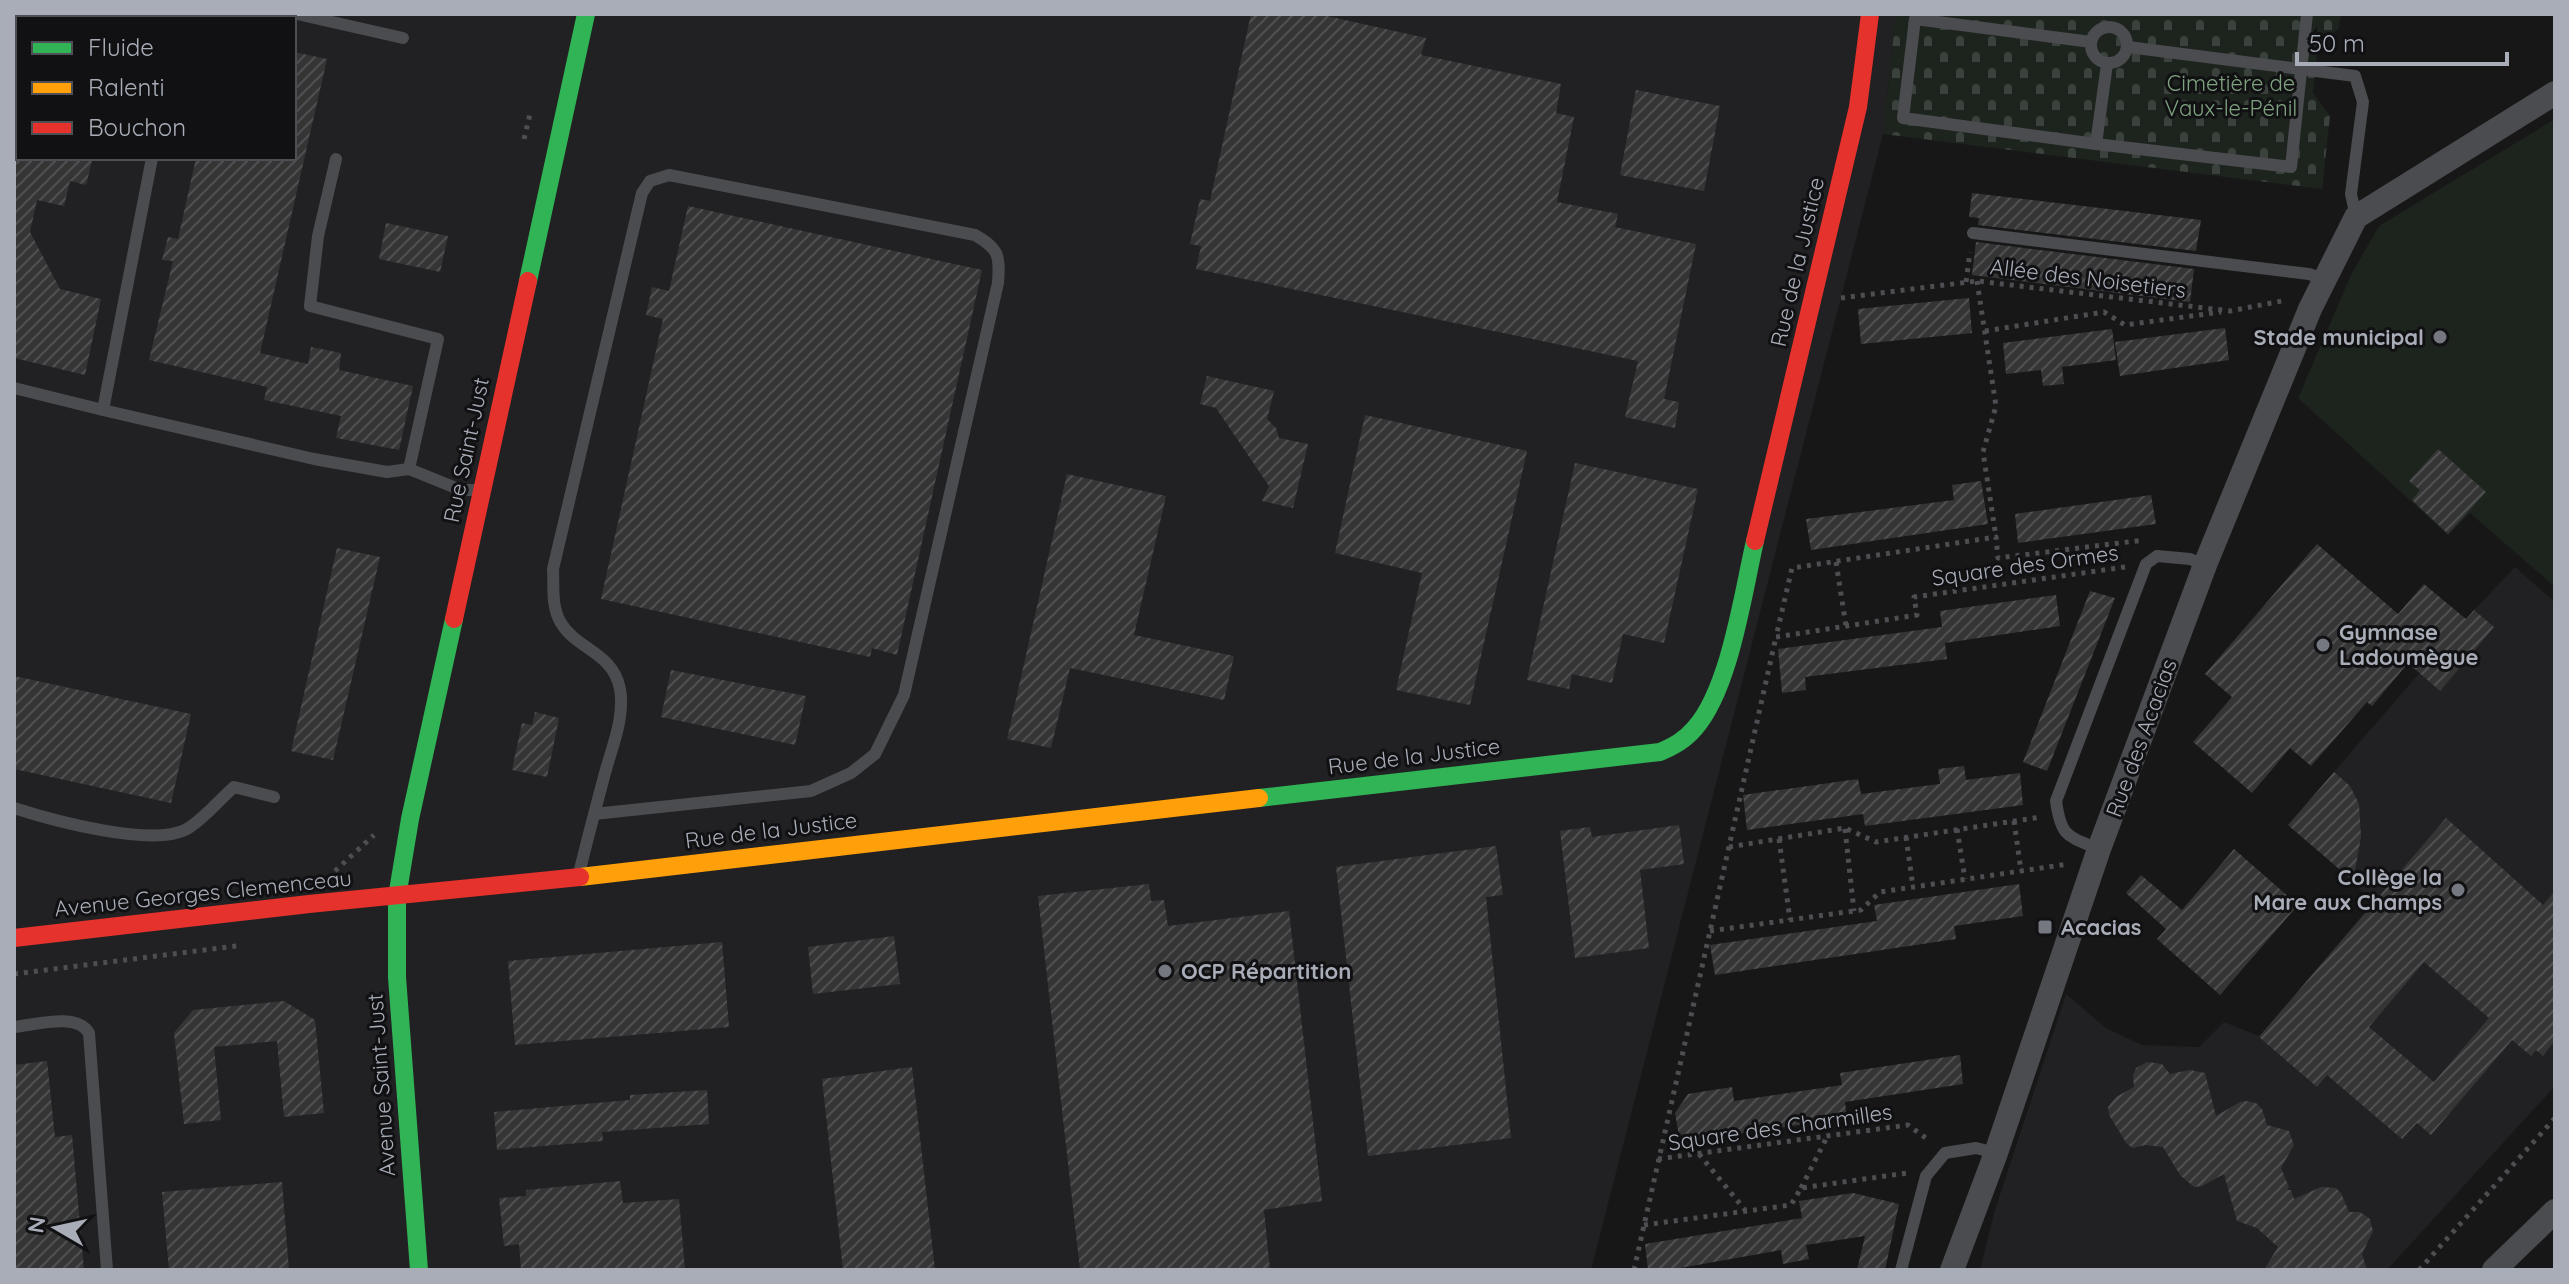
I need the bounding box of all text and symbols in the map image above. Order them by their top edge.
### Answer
legend [16,16,296,160]
scale bar [2297,16,2507,66]
text: 50 m [2309,28,2365,58]
text: Fluide [88,32,154,62]
park label: Cimetière de Vaux-le-Pénil [2165,69,2297,122]
text: Ralenti [88,72,165,102]
text: Bouchon [88,112,186,142]
street label: Rue de la Justice [1764,175,1830,349]
street label: Allée des Noisetiers [1988,252,2188,304]
place label: Stade municipal [2253,323,2424,351]
marker: Stade municipal [2431,328,2449,346]
street label: Rue Saint-Just [437,375,495,525]
street label: Square des Ormes [1930,538,2120,592]
place label: Gymnase Ladoumègue [2339,618,2479,671]
marker: Gymnase Ladoumègue [2314,636,2332,654]
street label: Rue des Acacias [2099,655,2183,821]
street label: Rue de la Justice [1326,732,1502,780]
street label: Rue de la Justice [683,806,859,854]
street label: Avenue Georges Clemenceau [53,863,353,923]
place label: Collège la Mare aux Champs [2253,863,2442,916]
marker: Collège la Mare aux Champs [2449,881,2467,899]
place label: Acacias [2061,913,2141,941]
marker: Acacias [2036,918,2054,936]
place label: OCP Répartition [1181,957,1351,985]
marker: OCP Répartition [1156,962,1174,980]
street label: Avenue Saint-Just [361,993,401,1177]
street label: Square des Charmilles [1666,1097,1894,1157]
north arrow [16,1188,96,1268]
text: N [21,1215,51,1235]

